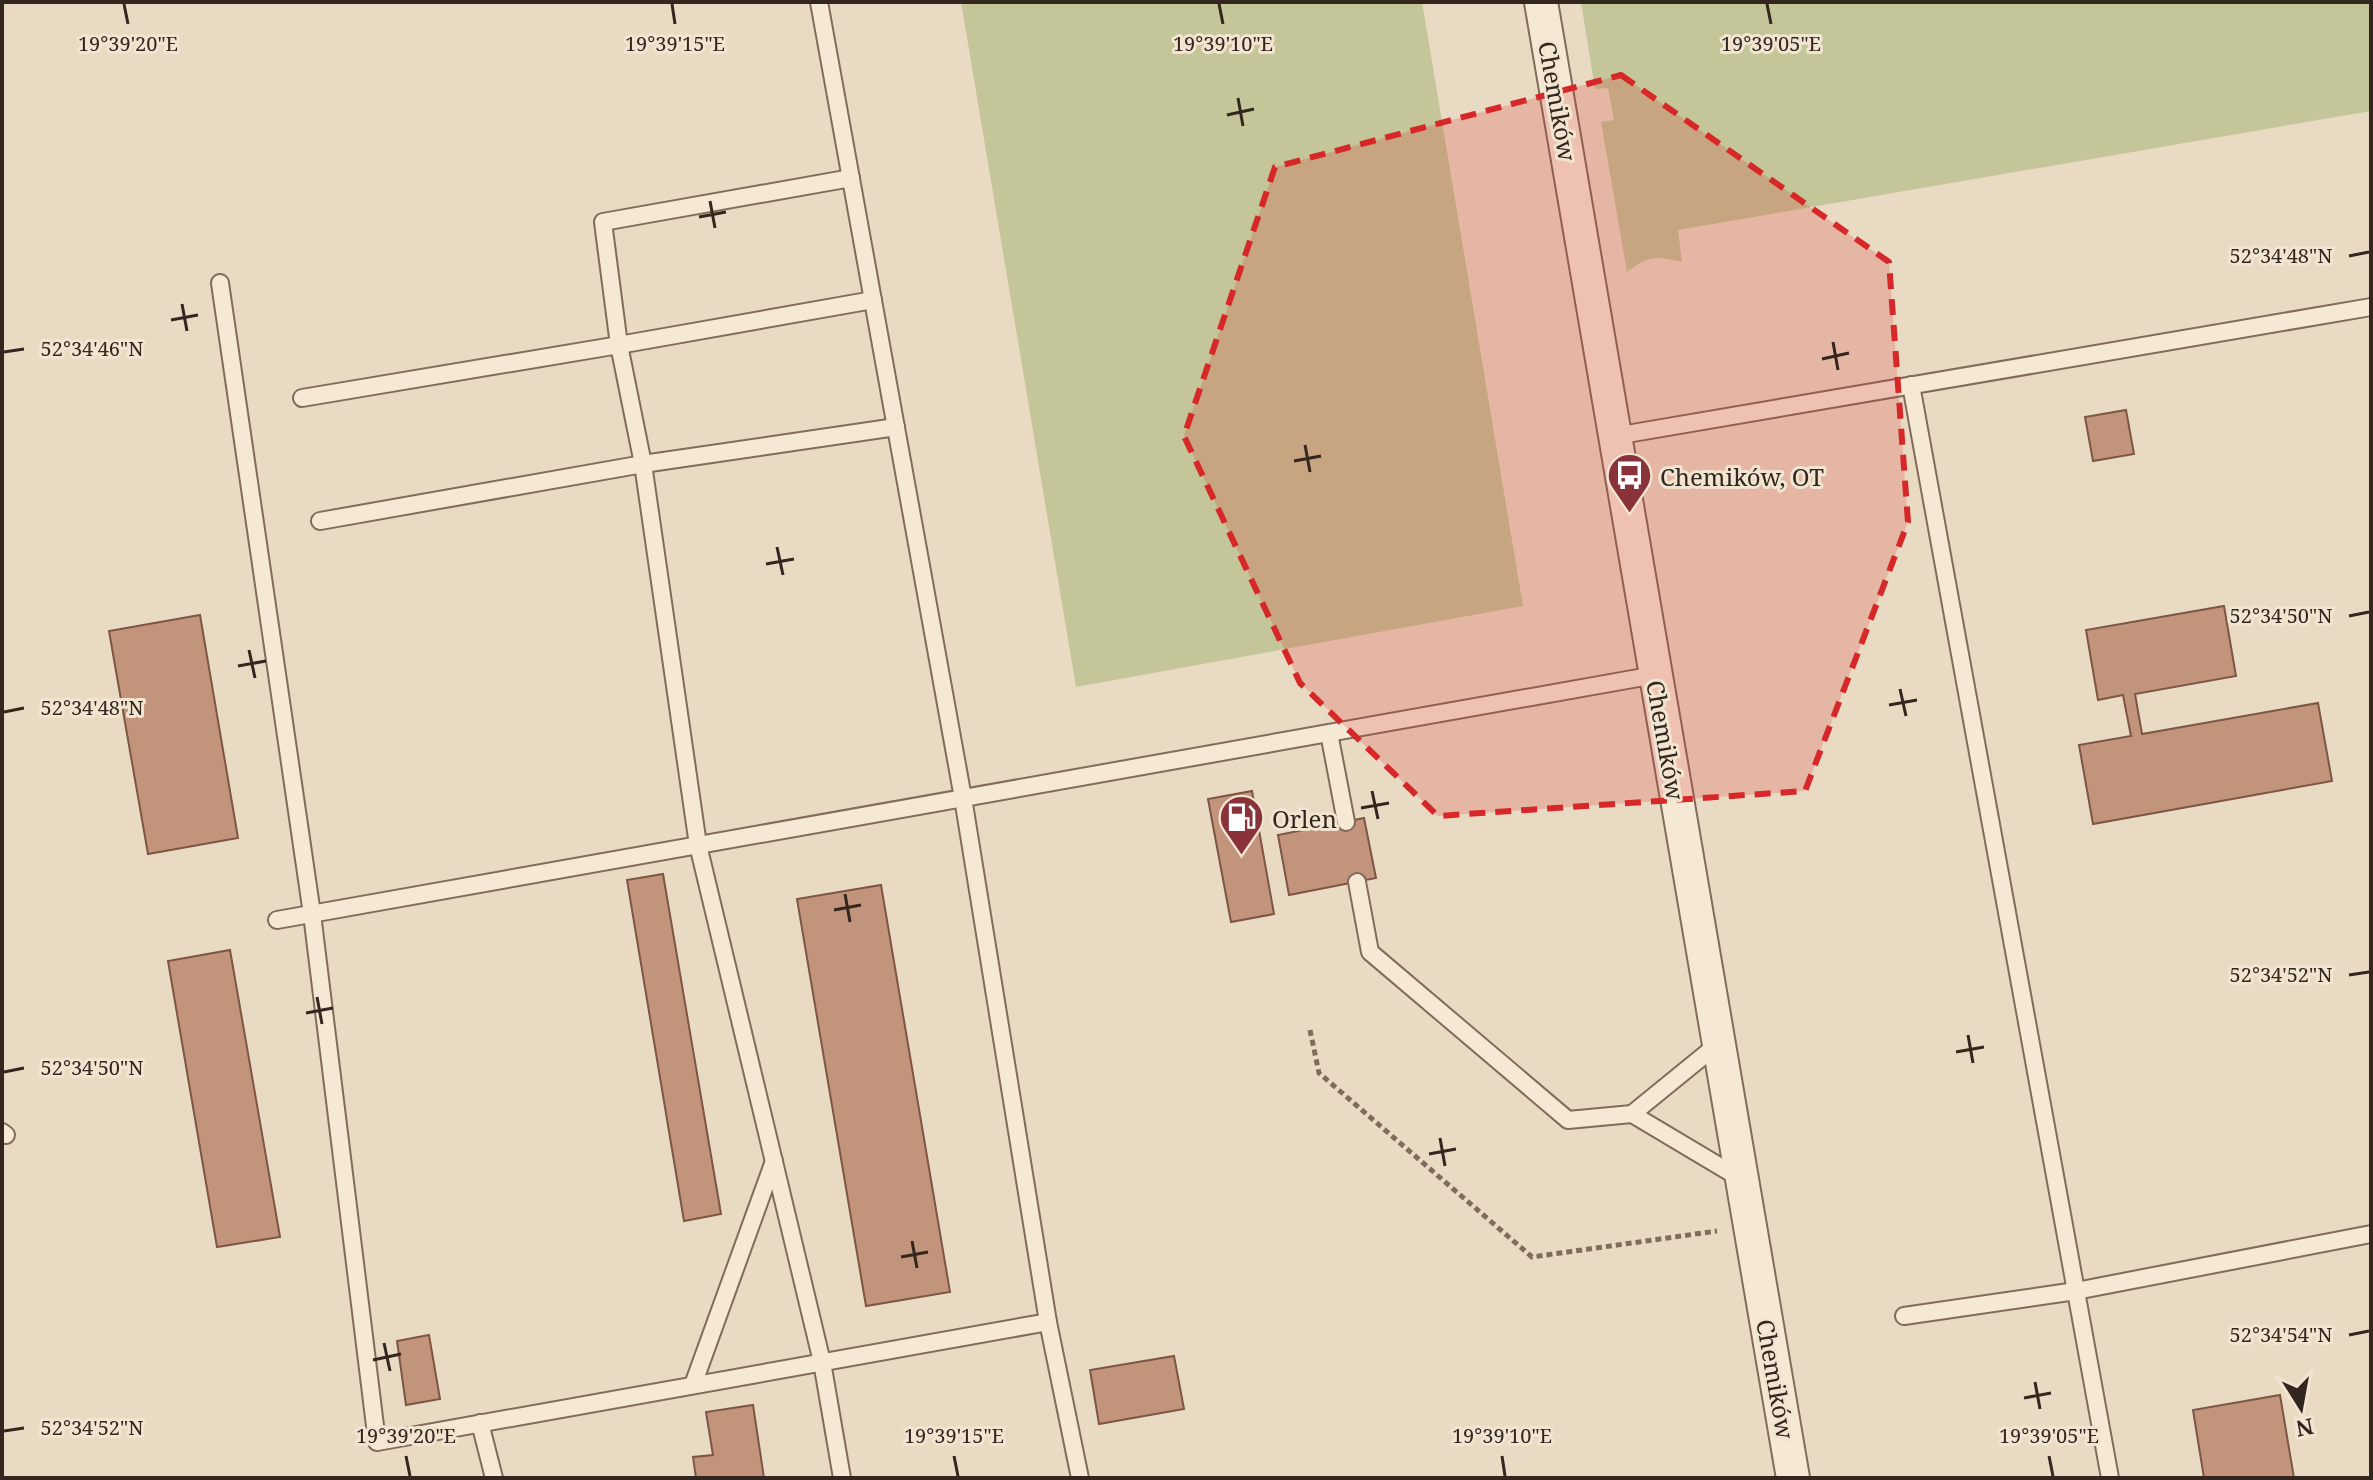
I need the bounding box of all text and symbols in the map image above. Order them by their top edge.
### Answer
text: 19°39'20"E [78,30,178,57]
text: 19°39'15"E [625,30,725,57]
text: 19°39'10"E [1173,30,1273,57]
text: 19°39'05"E [1721,30,1821,57]
street label: Chemików [1531,38,1585,164]
text: 52°34'48"N [2230,242,2332,269]
text: 52°34'46"N [41,335,143,362]
bus stop icon: Chemików, OT [1605,452,1653,515]
place label: Chemików, OT [1660,460,1824,493]
text: 52°34'50"N [2230,602,2332,629]
street label: Chemików [1639,677,1693,803]
text: 52°34'48"N [41,694,143,721]
fuel station icon: Orlen [1217,794,1265,857]
place label: Orlen [1272,802,1337,835]
text: 52°34'52"N [2230,961,2332,988]
text: 52°34'50"N [41,1054,143,1081]
street label: Chemików [1749,1316,1803,1442]
text: 52°34'54"N [2230,1321,2332,1348]
north arrow [2261,1368,2341,1448]
text: N [2294,1412,2316,1445]
text: 52°34'52"N [41,1414,143,1441]
text: 19°39'20"E [356,1422,456,1449]
text: 19°39'15"E [904,1422,1004,1449]
text: 19°39'10"E [1452,1422,1552,1449]
text: 19°39'05"E [1999,1422,2099,1449]

